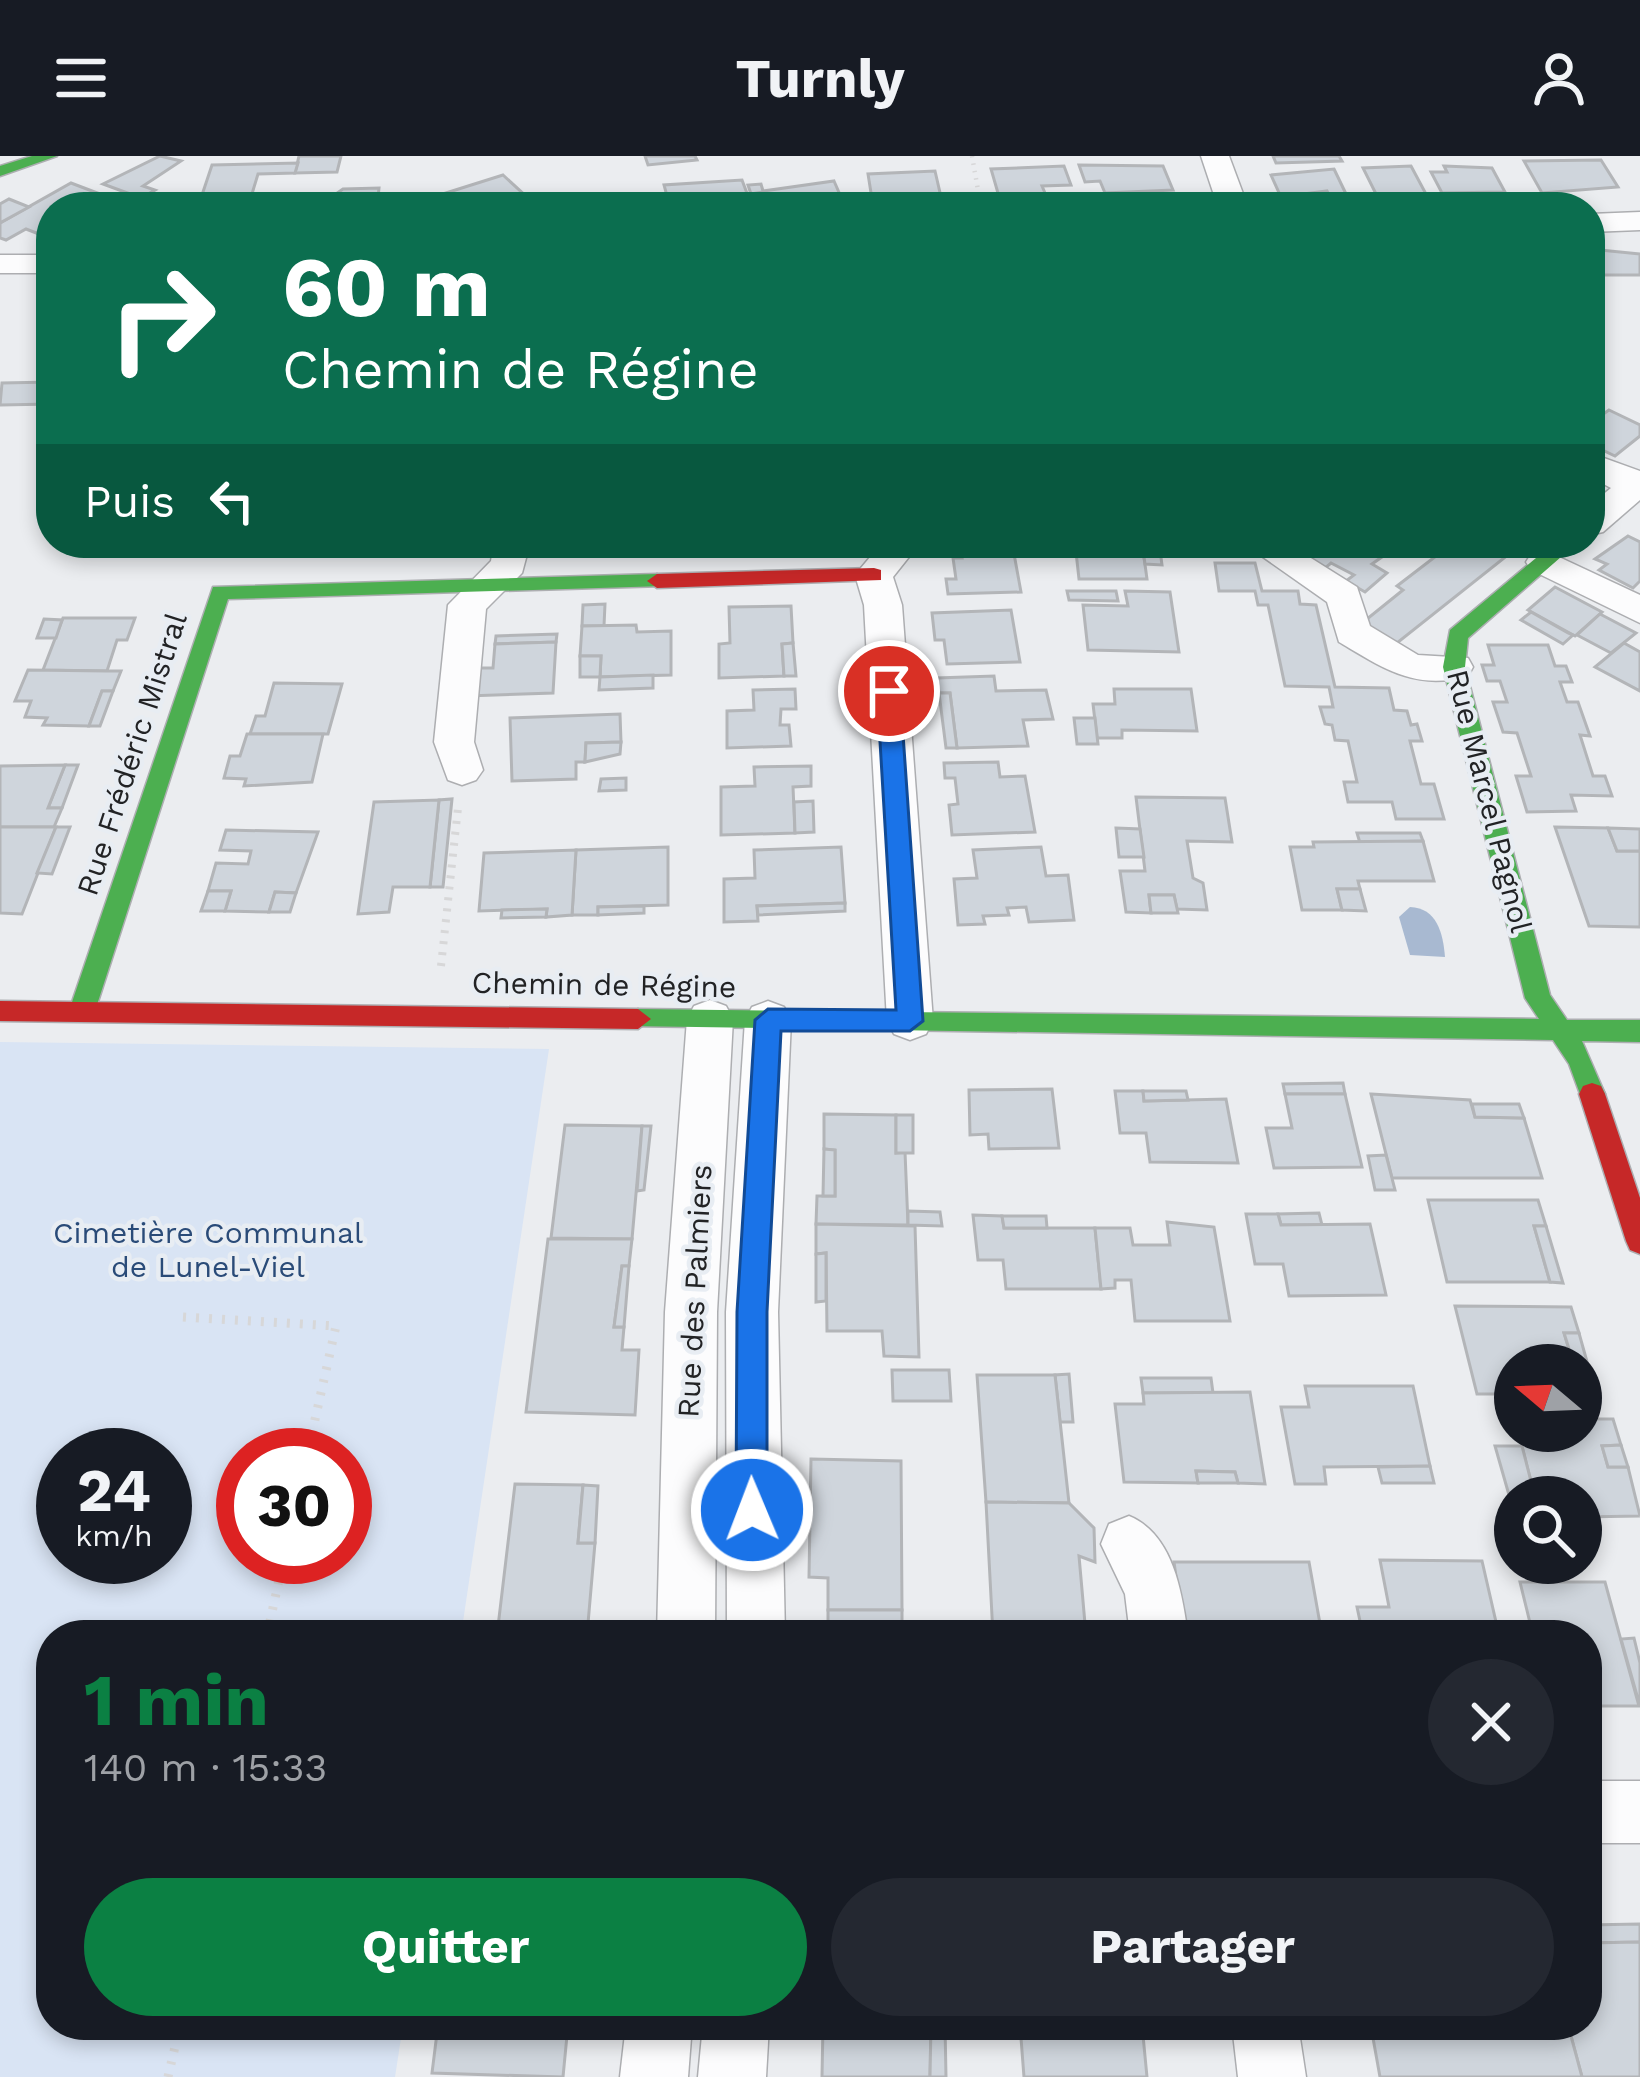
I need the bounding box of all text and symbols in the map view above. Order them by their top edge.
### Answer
icon: menu [48,45,114,111]
icon: person [1526,45,1592,111]
text: Turnly [735,47,905,110]
text: 60 m [282,238,491,336]
icon: right [84,240,240,396]
text: Chemin de Régine [282,338,759,401]
icon: left [199,468,265,534]
text: Puis [84,475,175,528]
street label: Rue Frédéric Mistral [69,608,194,900]
pin [838,640,940,742]
icon: arrive [856,658,922,724]
street label: Rue Marcel Pagnol [1440,666,1539,936]
street label: Chemin de Régine [471,965,737,1004]
street label: Rue des Palmiers [670,1163,719,1419]
park label: Cimetière Communal de Lunel-Viel [53,1215,363,1284]
north arrow [1494,1344,1602,1452]
map controls [1494,1344,1602,1584]
speed limit sign: 30 [216,1428,372,1584]
position arrow [689,1447,815,1573]
text: 24 [77,1455,151,1526]
button: search [1494,1476,1602,1584]
text: km/h [75,1518,153,1553]
text: 1 min [84,1658,269,1742]
button: close [1428,1659,1554,1785]
text: 140 m · 15:33 [84,1745,327,1790]
button: Quitter [84,1878,807,2016]
button: Partager [831,1878,1554,2016]

